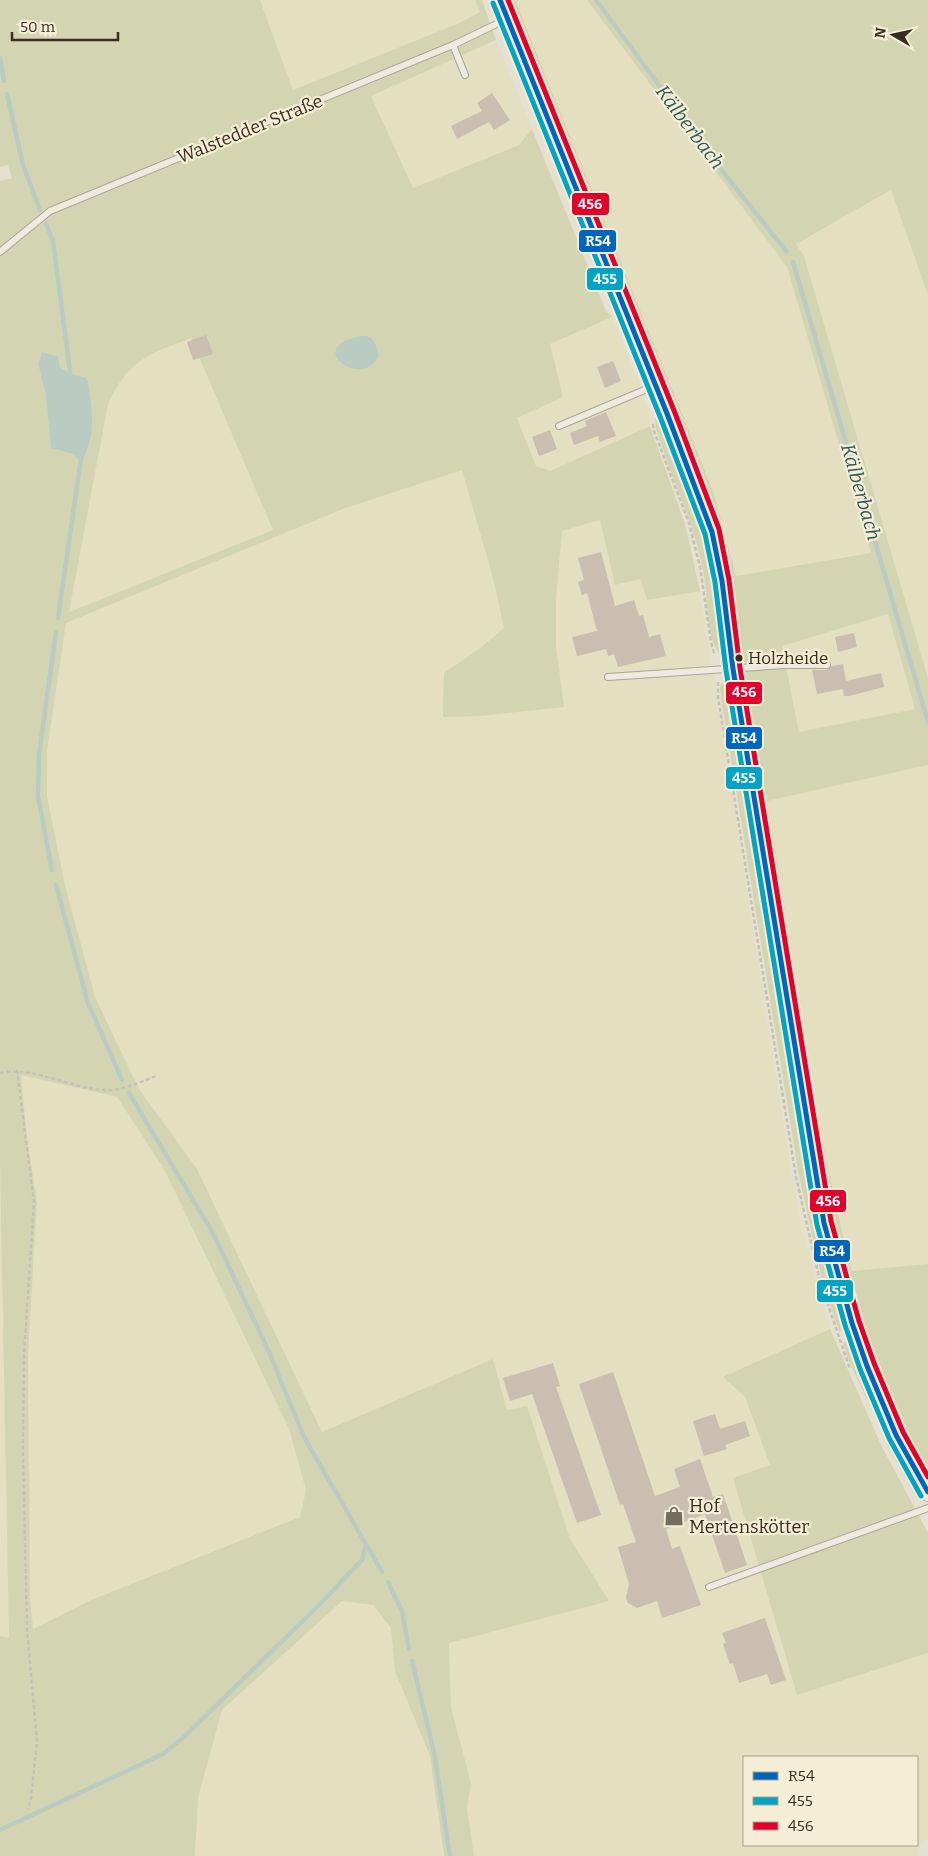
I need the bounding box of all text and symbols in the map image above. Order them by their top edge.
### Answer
scale bar [12,10,119,42]
north arrow [868,10,918,60]
text: 50 m [20,18,56,36]
text: N [871,26,890,40]
water label: Kälberbach [651,80,729,174]
street label: Walstedder Straße [174,90,326,168]
line badge: 456 [571,192,610,216]
text: 456 [578,196,602,213]
line badge: R54 [578,229,617,253]
text: R54 [585,233,611,250]
line badge: 455 [586,267,624,291]
text: 455 [593,271,617,288]
water label: Kälberbach [836,441,886,543]
place label: Holzheide [748,648,828,669]
marker: Holzheide [734,653,744,663]
line badge: 456 [725,681,763,705]
text: 456 [732,684,756,701]
line badge: R54 [725,726,763,750]
text: R54 [731,730,757,747]
line badge: 455 [725,766,763,790]
text: 455 [732,770,756,787]
line badge: 456 [809,1189,847,1213]
text: 456 [816,1193,840,1210]
line badge: R54 [813,1239,851,1263]
text: R54 [819,1243,845,1260]
line badge: 455 [816,1279,854,1303]
text: 455 [823,1283,847,1300]
place label: Hof Mertenskötter [689,1495,809,1538]
shop icon: Hof Mertenskötter [663,1505,685,1527]
legend [743,1756,918,1846]
text: R54 [788,1767,815,1785]
text: 455 [788,1792,813,1810]
text: 456 [788,1817,814,1835]

